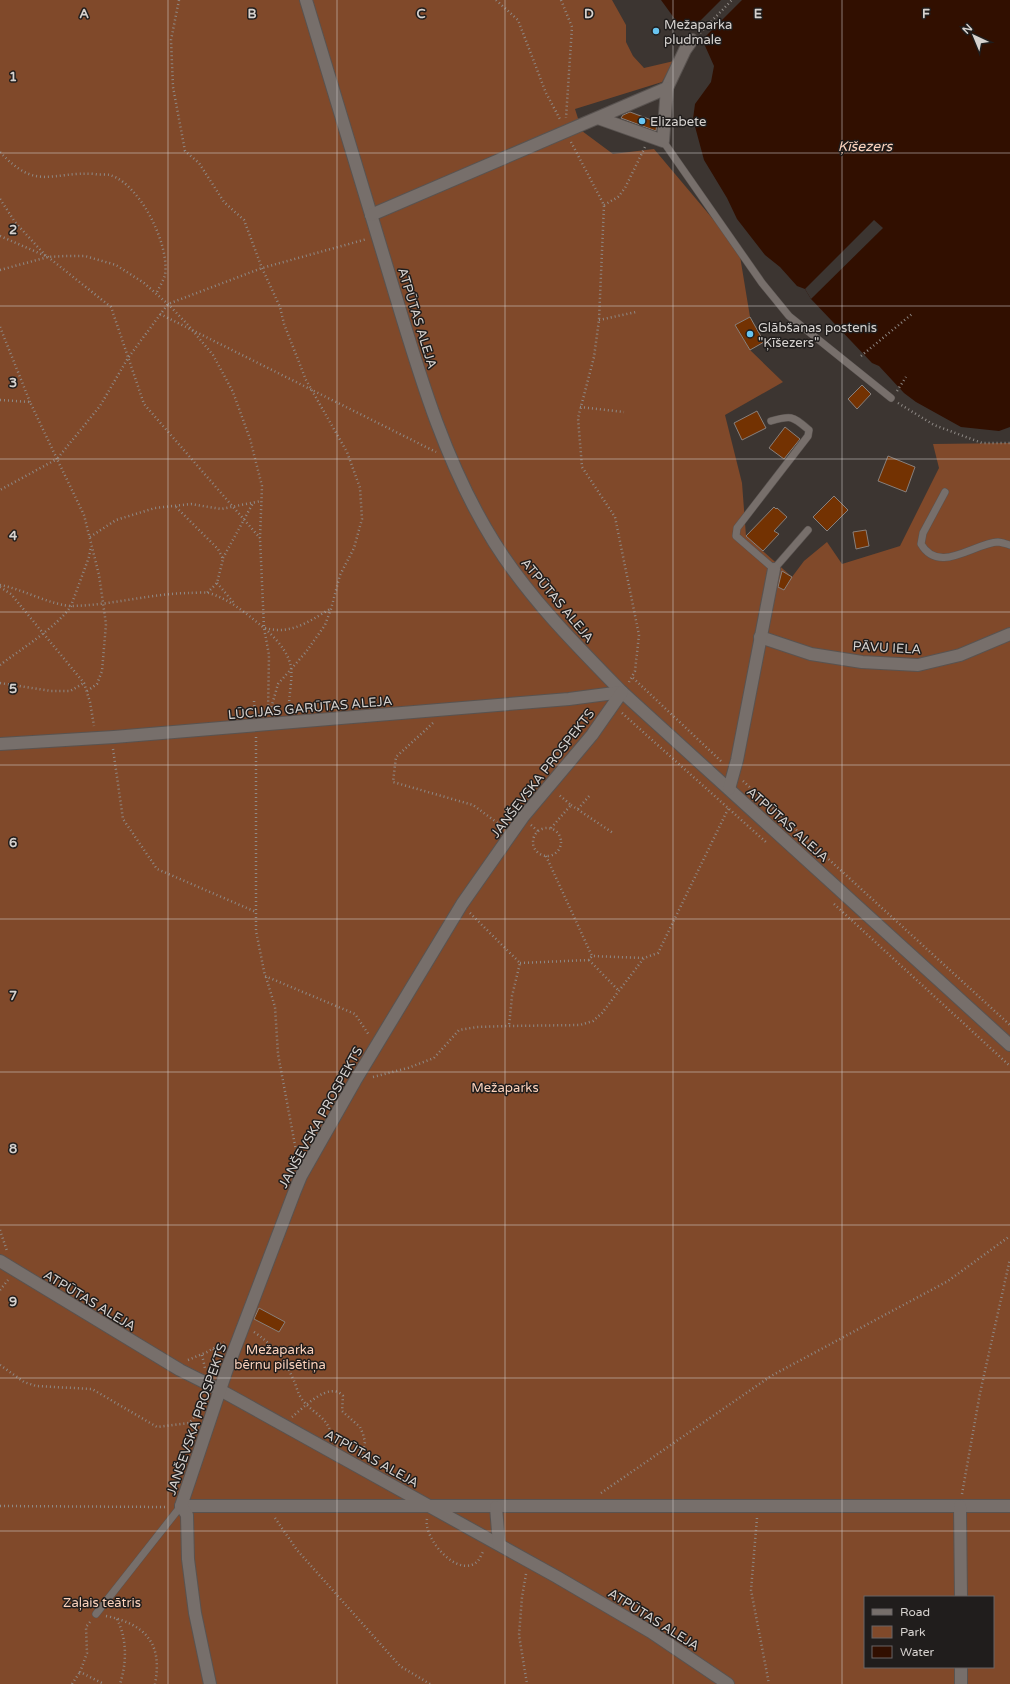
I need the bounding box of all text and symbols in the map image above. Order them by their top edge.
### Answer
text: A [79,6,89,22]
text: B [247,6,257,22]
text: C [416,6,426,22]
text: D [584,6,594,22]
text: E [754,6,762,22]
text: F [922,6,930,22]
north arrow [954,16,994,56]
place label: Mežaparka pludmale [664,17,732,48]
text: N [960,21,975,37]
marker: Mežaparka pludmale [651,26,661,36]
text: 1 [9,69,17,85]
place label: Elizabete [650,114,706,130]
marker: Elizabete [637,116,647,126]
water label: Ķīšezers [838,138,894,155]
text: 2 [9,222,17,238]
street label: ATPŪTAS ALEJA [394,266,440,371]
place label: Glābšanas postenis "Ķīšezers" [758,320,877,351]
marker: Glābšanas postenis "Ķīšezers" [745,329,755,339]
text: 3 [9,375,17,391]
text: 4 [9,528,18,544]
street label: ATPŪTAS ALEJA [517,555,597,646]
street label: PĀVU IELA [852,638,922,658]
text: 5 [9,681,17,697]
street label: LŪCIJAS GARŪTAS ALEJA [227,693,393,723]
street label: JANŠEVSKA PROSPEKTS [487,706,598,841]
street label: ATPŪTAS ALEJA [743,784,832,866]
text: 6 [9,835,17,851]
text: 7 [9,988,17,1004]
street label: JANŠEVSKA PROSPEKTS [275,1044,366,1191]
park label: Mežaparks [471,1080,539,1096]
text: 8 [9,1141,17,1157]
street label: ATPŪTAS ALEJA [40,1267,139,1335]
text: 9 [9,1294,17,1310]
street label: JANŠEVSKA PROSPEKTS [163,1341,230,1497]
park label: Mežaparka bērnu pilsētiņa [234,1342,326,1373]
street label: ATPŪTAS ALEJA [322,1426,421,1491]
street label: ATPŪTAS ALEJA [605,1585,702,1655]
park label: Zaļais teātris [63,1595,141,1611]
legend [864,1596,994,1668]
text: Road [900,1605,930,1619]
text: Park [900,1625,926,1639]
text: Water [900,1645,935,1659]

